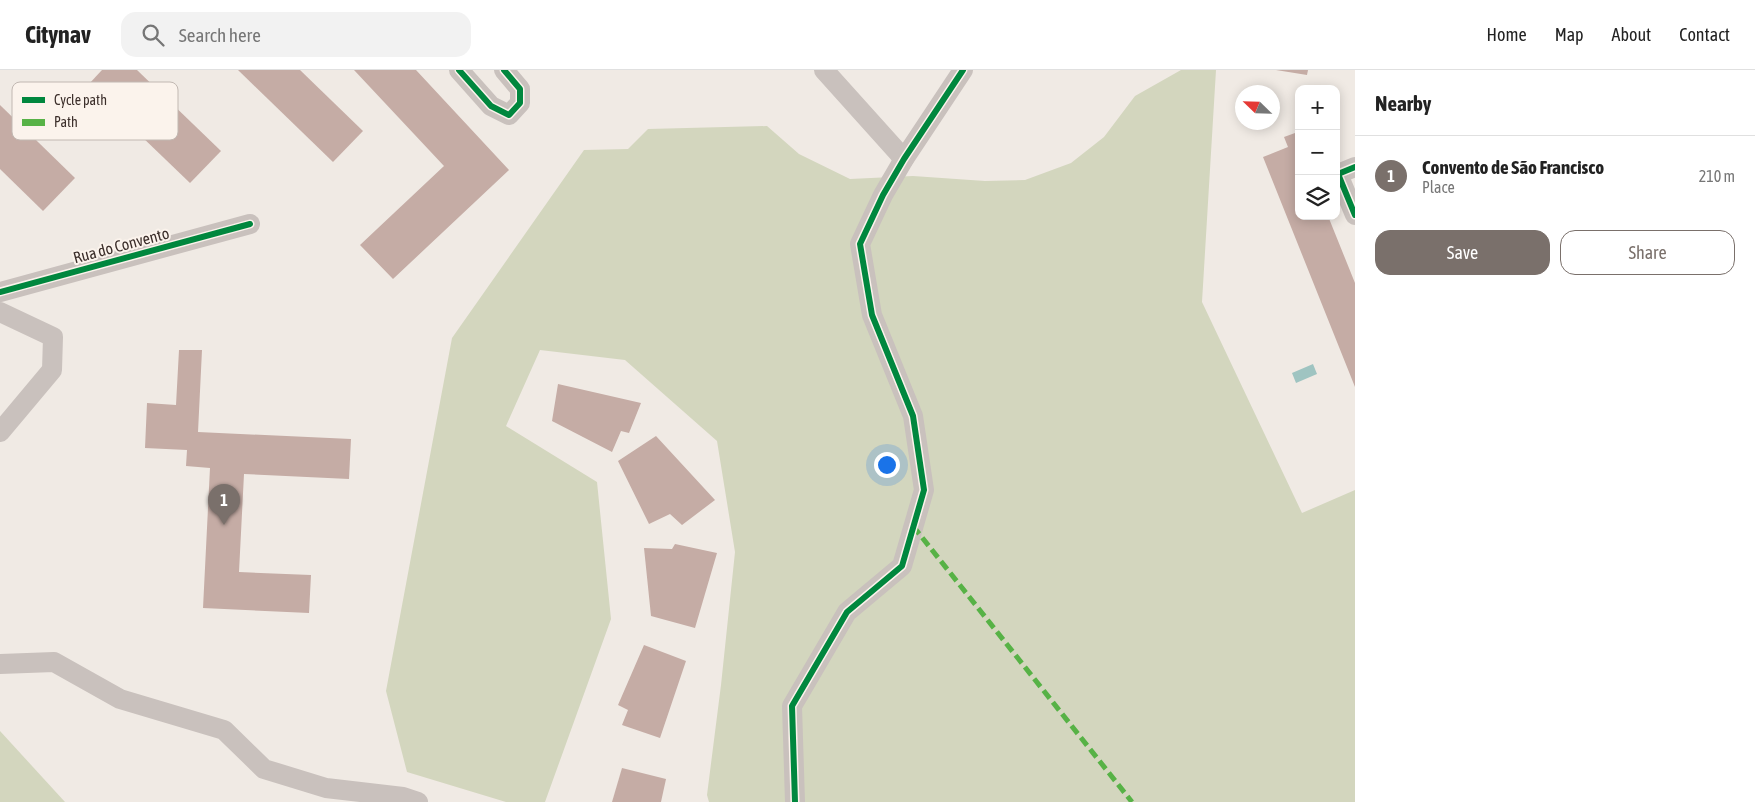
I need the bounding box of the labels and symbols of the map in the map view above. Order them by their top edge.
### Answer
legend [12,82,178,140]
north arrow [1235,85,1280,130]
text: Cycle path [54,92,107,108]
text: Path [54,114,78,130]
street label: Rua do Convento [71,224,171,266]
your location [874,452,900,478]
pin: 1 [208,484,240,525]

